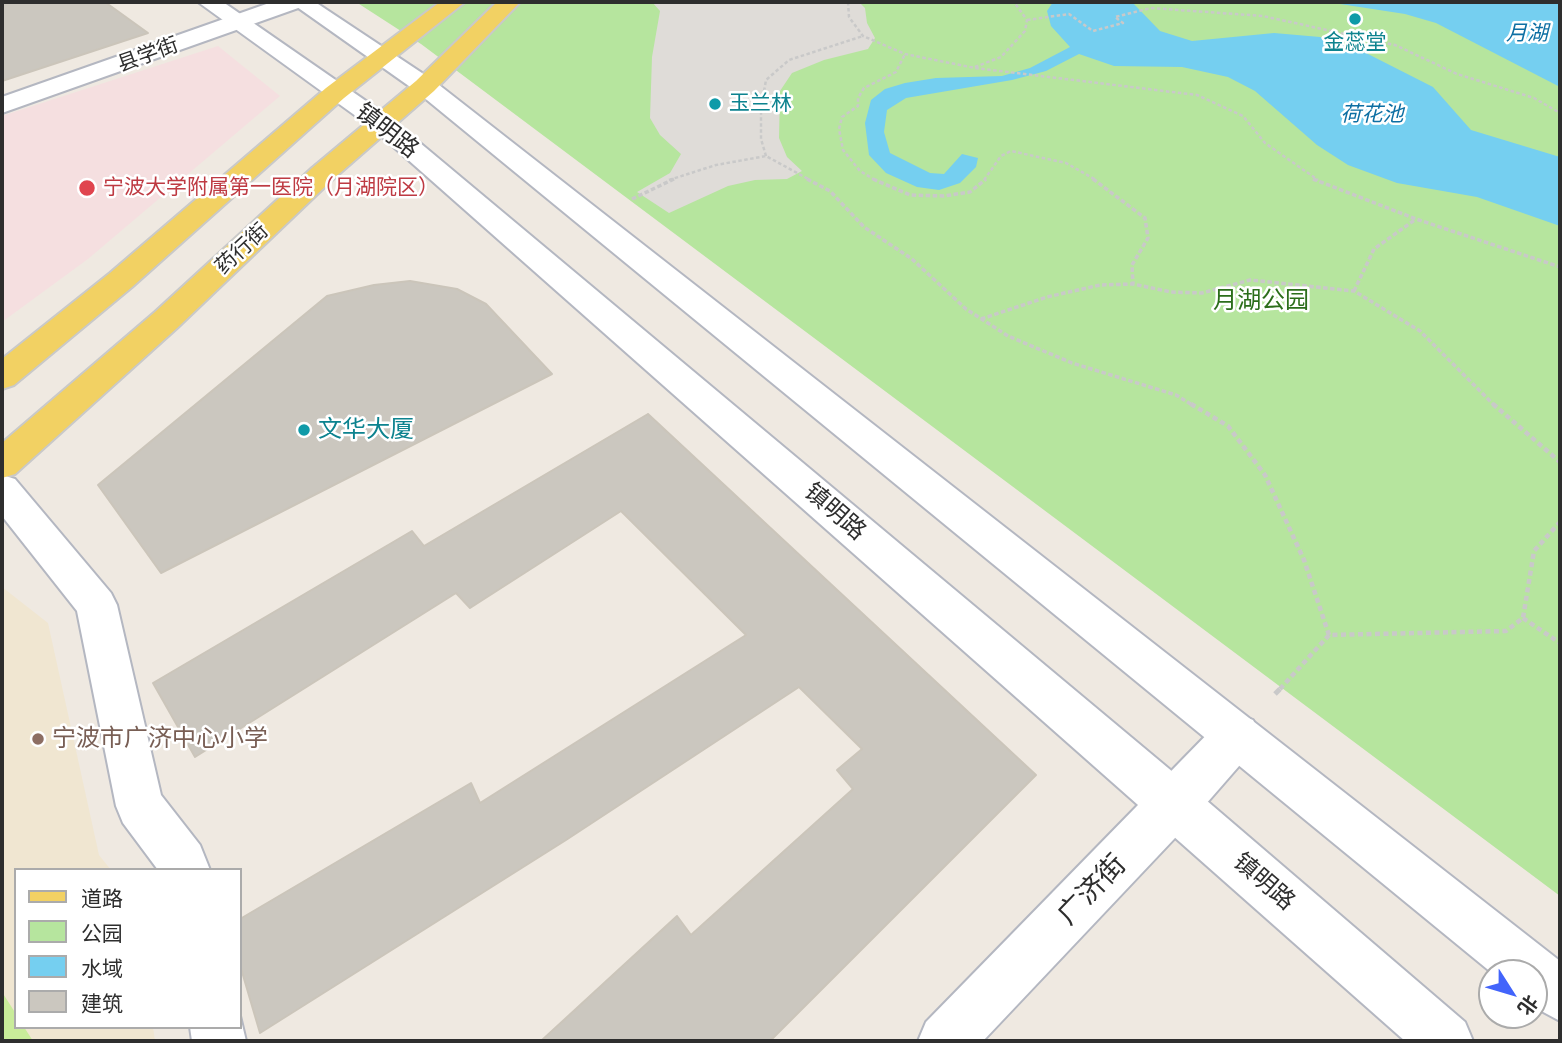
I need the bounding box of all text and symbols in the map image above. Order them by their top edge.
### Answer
marker: 金蕊堂 [1347,11,1363,27]
water label: 月湖 [1506,21,1548,47]
place label: 金蕊堂 [1324,30,1386,56]
street label: 县学街 [114,32,182,78]
place label: 玉兰林 [729,91,792,117]
marker: 玉兰林 [707,96,723,112]
street label: 镇明路 [350,97,424,165]
water label: 荷花池 [1341,102,1403,128]
place label: 宁波大学附属第一医院（月湖院区） [103,175,439,201]
marker: 宁波大学附属第一医院（月湖院区） [77,178,97,198]
street label: 药行街 [210,218,274,280]
park label: 月湖公园 [1213,287,1309,315]
place label: 文华大厦 [318,416,414,444]
marker: 文华大厦 [296,422,312,438]
street label: 镇明路 [798,478,872,546]
place label: 宁波市广济中心小学 [52,725,268,753]
marker: 宁波市广济中心小学 [30,731,46,747]
street label: 广济街 [1051,848,1133,932]
street label: 镇明路 [1227,848,1301,916]
legend [14,868,242,1029]
text: 道路 [81,886,123,911]
text: 公园 [81,921,123,946]
text: 水域 [81,956,123,981]
north arrow [1478,959,1548,1029]
text: 建筑 [81,991,123,1016]
text: 北 [1514,991,1543,1020]

